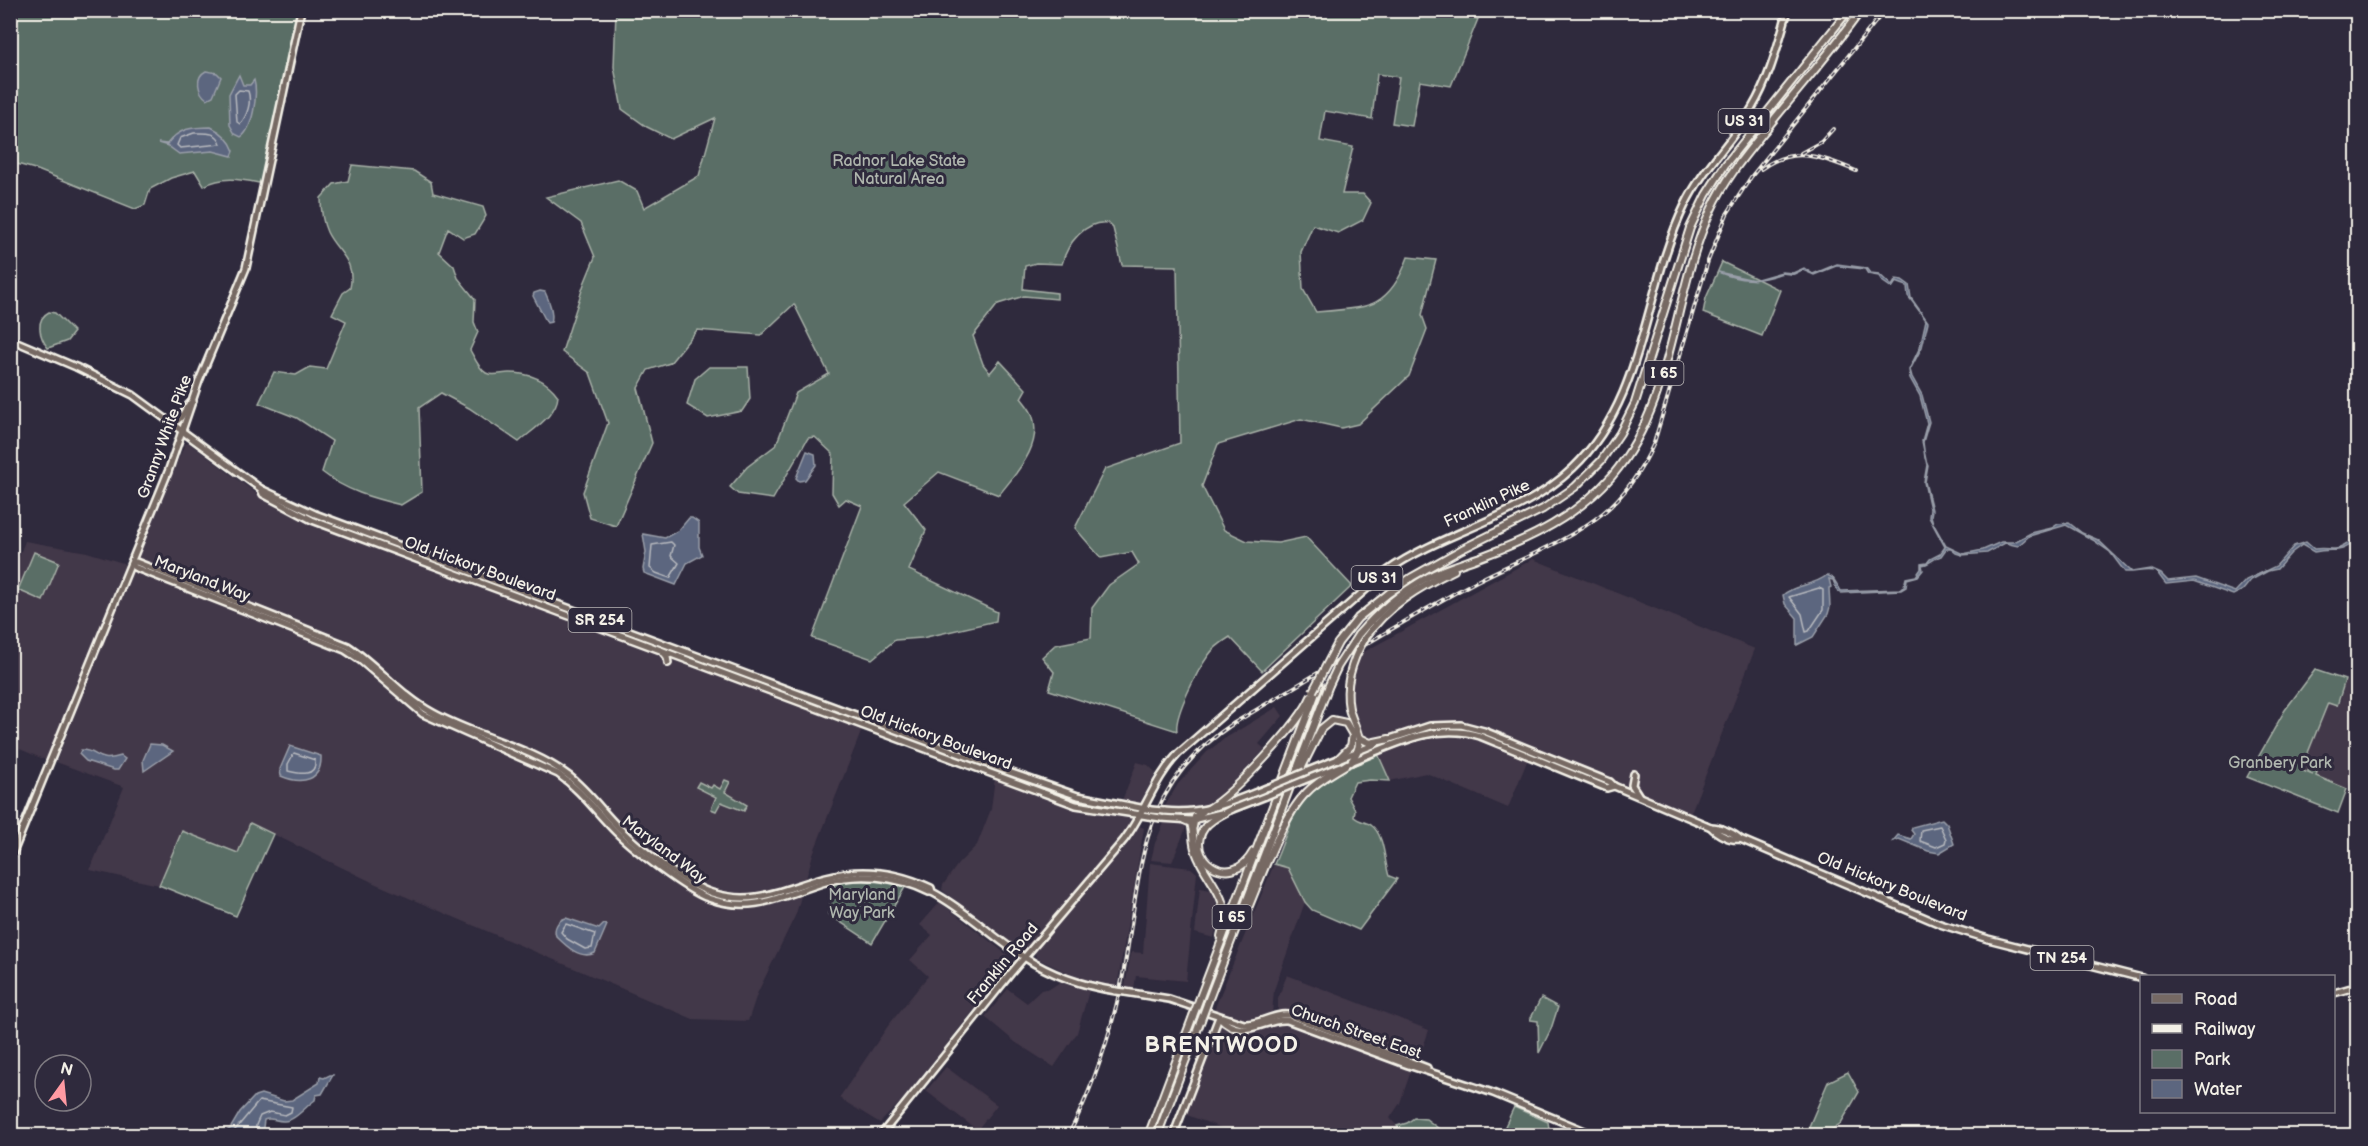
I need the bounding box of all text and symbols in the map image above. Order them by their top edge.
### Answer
road number: US 31 [1718,109,1770,133]
park label: Radnor Lake State Natural Area [832,152,966,189]
road number: I 65 [1644,361,1684,385]
street label: Granny White Pike [134,372,196,501]
street label: Franklin Pike [1441,476,1533,532]
street label: Old Hickory Boulevard [402,533,558,605]
street label: Maryland Way [151,552,253,606]
road number: US 31 [1352,566,1402,590]
road number: SR 254 [568,608,632,632]
street label: Old Hickory Boulevard [858,702,1014,774]
park label: Granbery Park [2228,754,2332,773]
street label: Maryland Way [618,812,711,888]
street label: Old Hickory Boulevard [1814,848,1970,926]
park label: Maryland Way Park [828,886,896,923]
road number: I 65 [1212,905,1252,929]
street label: Franklin Road [963,919,1043,1009]
road number: TN 254 [2030,946,2094,970]
legend [2140,975,2335,1113]
text: Road [2194,989,2238,1010]
street label: Church Street East [1288,1001,1424,1063]
text: Railway [2194,1019,2256,1040]
district label: BRENTWOOD [1145,1032,1299,1059]
text: Park [2194,1049,2230,1070]
north arrow [33,1053,93,1113]
text: N [58,1059,75,1081]
text: Water [2194,1079,2242,1100]

